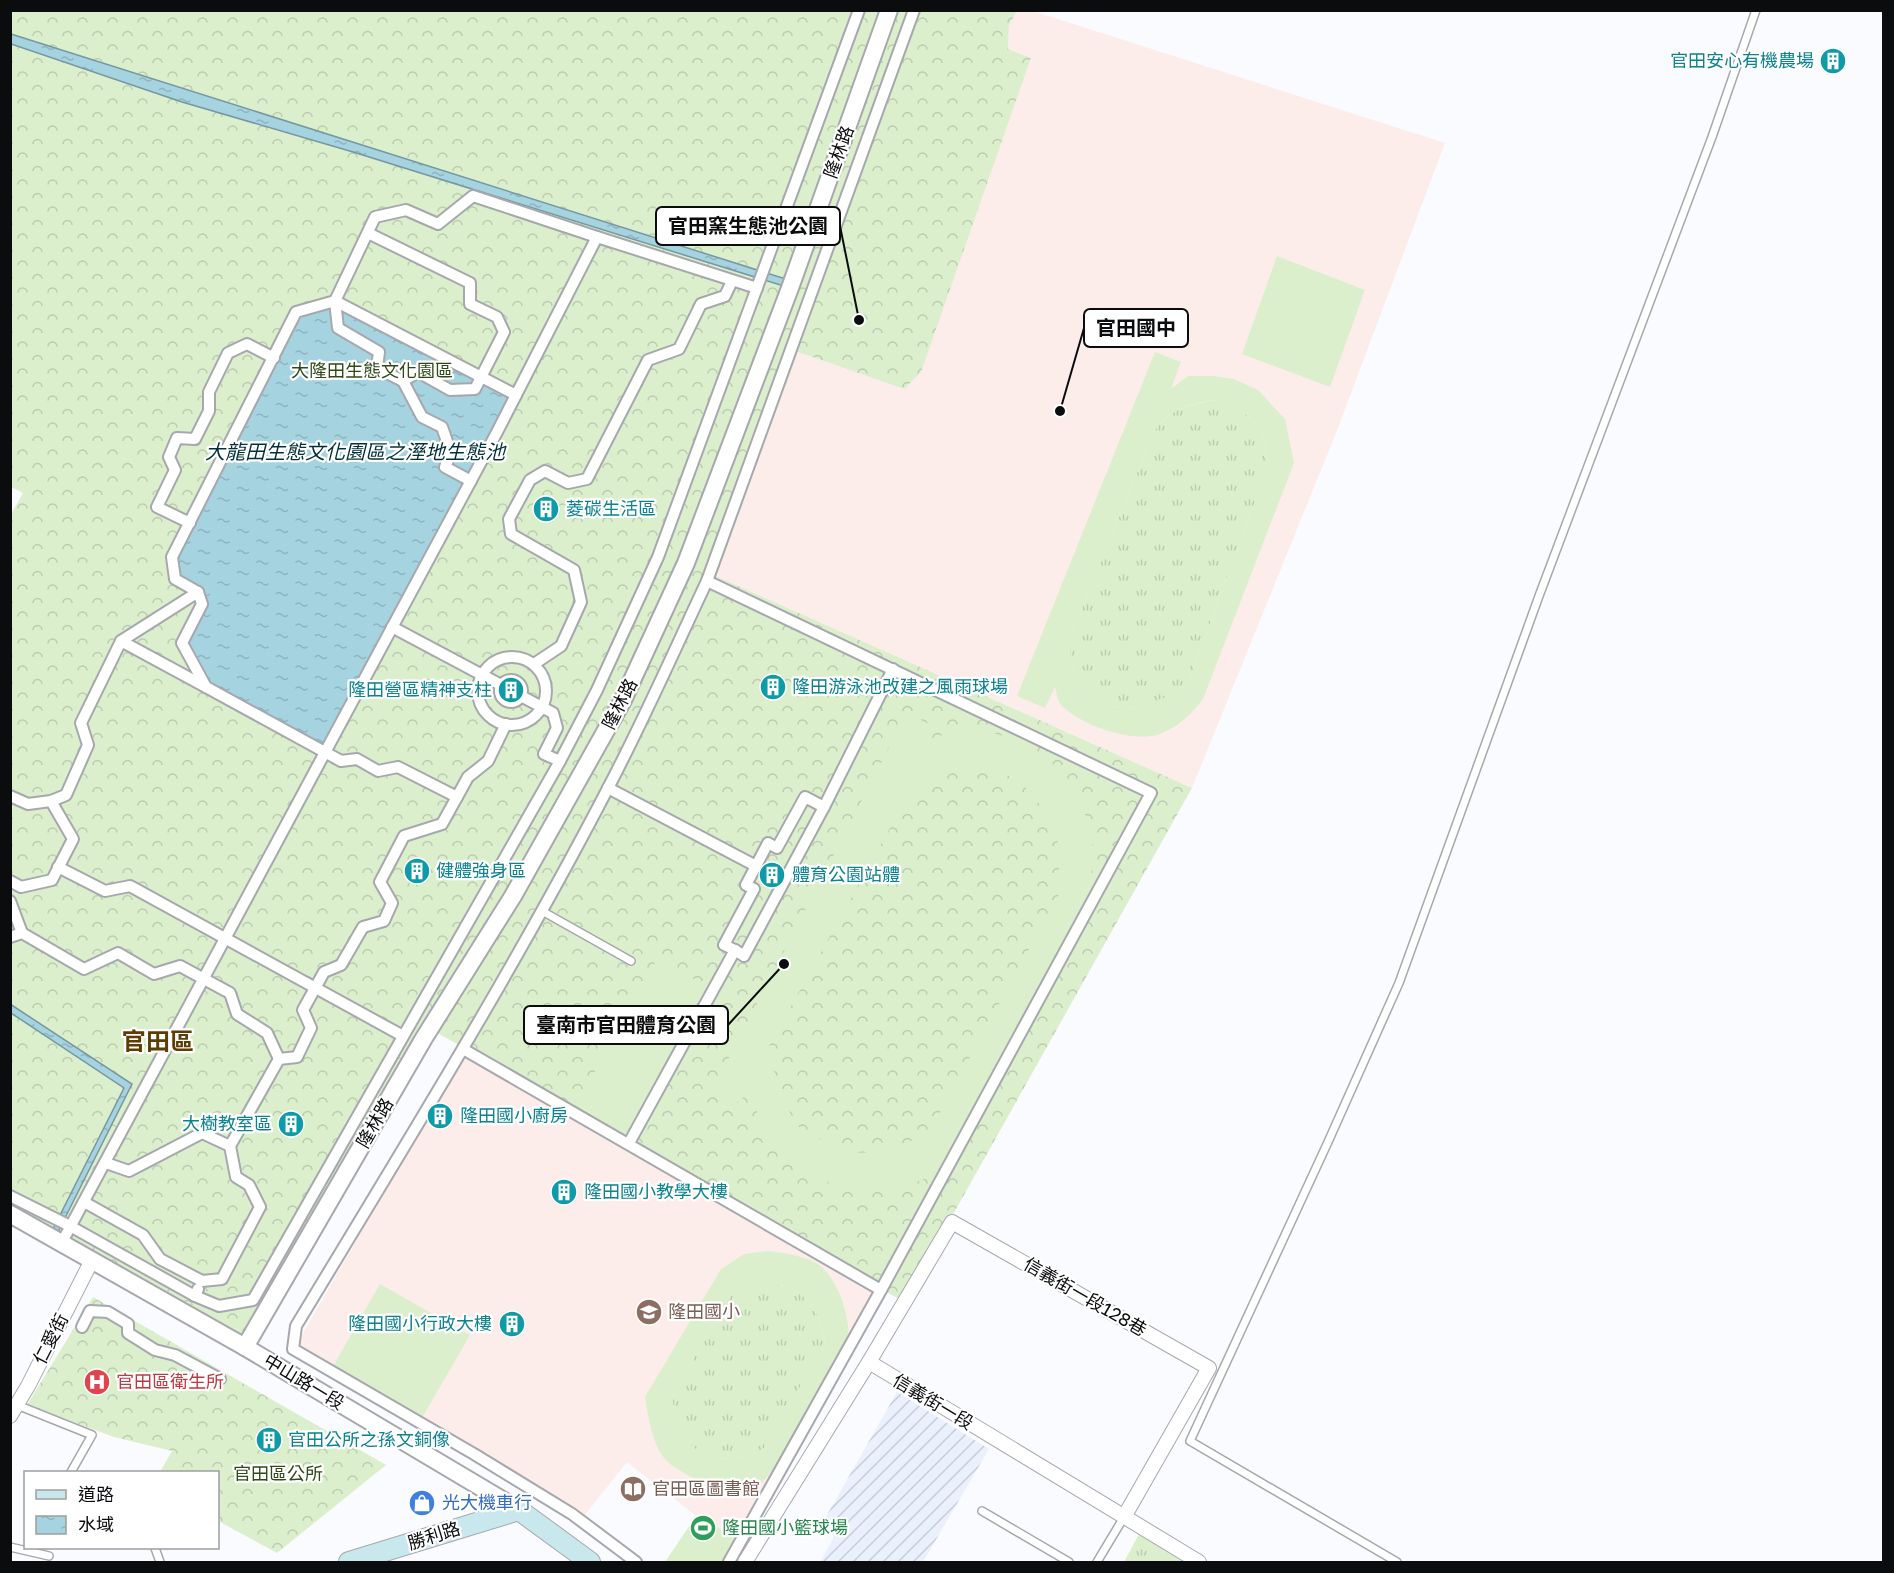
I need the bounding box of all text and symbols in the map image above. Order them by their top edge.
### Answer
building icon: 官田安心有機農場 [1818,46,1848,76]
place label: 官田安心有機農場 [1670,49,1814,71]
street label: 隆林路 [818,123,858,181]
callout: 官田窯生態池公園 [656,207,840,245]
text: 官田窯生態池公園 [668,213,828,237]
callout: 官田國中 [1084,309,1188,347]
text: 官田國中 [1096,315,1176,339]
park label: 大隆田生態文化園區 [291,359,453,381]
water label: 大龍田生態文化園區之溼地生態池 [205,439,507,463]
building icon: 菱碳生活區 [531,494,561,524]
place label: 菱碳生活區 [566,497,656,519]
building icon: 隆田游泳池改建之風雨球場 [758,672,788,702]
street label: 隆林路 [597,674,641,733]
building icon: 隆田營區精神支柱 [496,675,526,705]
place label: 隆田游泳池改建之風雨球場 [792,675,1008,697]
place label: 隆田營區精神支柱 [348,678,492,700]
building icon: 健體強身區 [402,856,432,886]
place label: 健體強身區 [436,859,526,881]
building icon: 體育公園站體 [757,860,787,890]
place label: 體育公園站體 [792,863,900,885]
callout: 臺南市官田體育公園 [524,1006,728,1044]
text: 臺南市官田體育公園 [536,1012,716,1036]
district label: 官田區 [122,1026,194,1055]
street label: 隆林路 [351,1094,397,1151]
building icon: 隆田國小廚房 [425,1101,455,1131]
place label: 隆田國小廚房 [460,1104,568,1126]
building icon: 大樹教室區 [276,1109,306,1139]
place label: 大樹教室區 [182,1112,272,1134]
building icon: 隆田國小教學大樓 [549,1177,579,1207]
place label: 隆田國小教學大樓 [584,1180,728,1202]
street label: 信義街一段128巷 [1020,1252,1151,1340]
school or university icon: 隆田國小 [634,1297,664,1327]
place label: 隆田國小 [668,1300,740,1322]
street label: 仁愛街 [28,1309,72,1368]
building icon: 隆田國小行政大樓 [497,1309,527,1339]
place label: 隆田國小行政大樓 [348,1312,492,1334]
street label: 中山路一段 [260,1349,349,1414]
hospital icon: 官田區衛生所 [82,1367,112,1397]
street label: 信義街一段 [889,1369,978,1434]
place label: 官田區衛生所 [116,1370,224,1392]
building icon: 官田公所之孫文銅像 [254,1425,284,1455]
place label: 官田公所之孫文銅像 [288,1428,450,1450]
park label: 官田區公所 [233,1462,323,1484]
legend [24,1471,219,1549]
library icon: 官田區圖書館 [618,1474,648,1504]
place label: 官田區圖書館 [652,1477,760,1499]
text: 道路 [78,1483,114,1505]
shop icon: 光大機車行 [407,1488,437,1518]
place label: 光大機車行 [442,1491,532,1513]
text: 水域 [78,1513,114,1535]
sports icon: 隆田國小籃球場 [688,1513,718,1543]
place label: 隆田國小籃球場 [722,1516,848,1538]
street label: 勝利路 [405,1517,463,1553]

